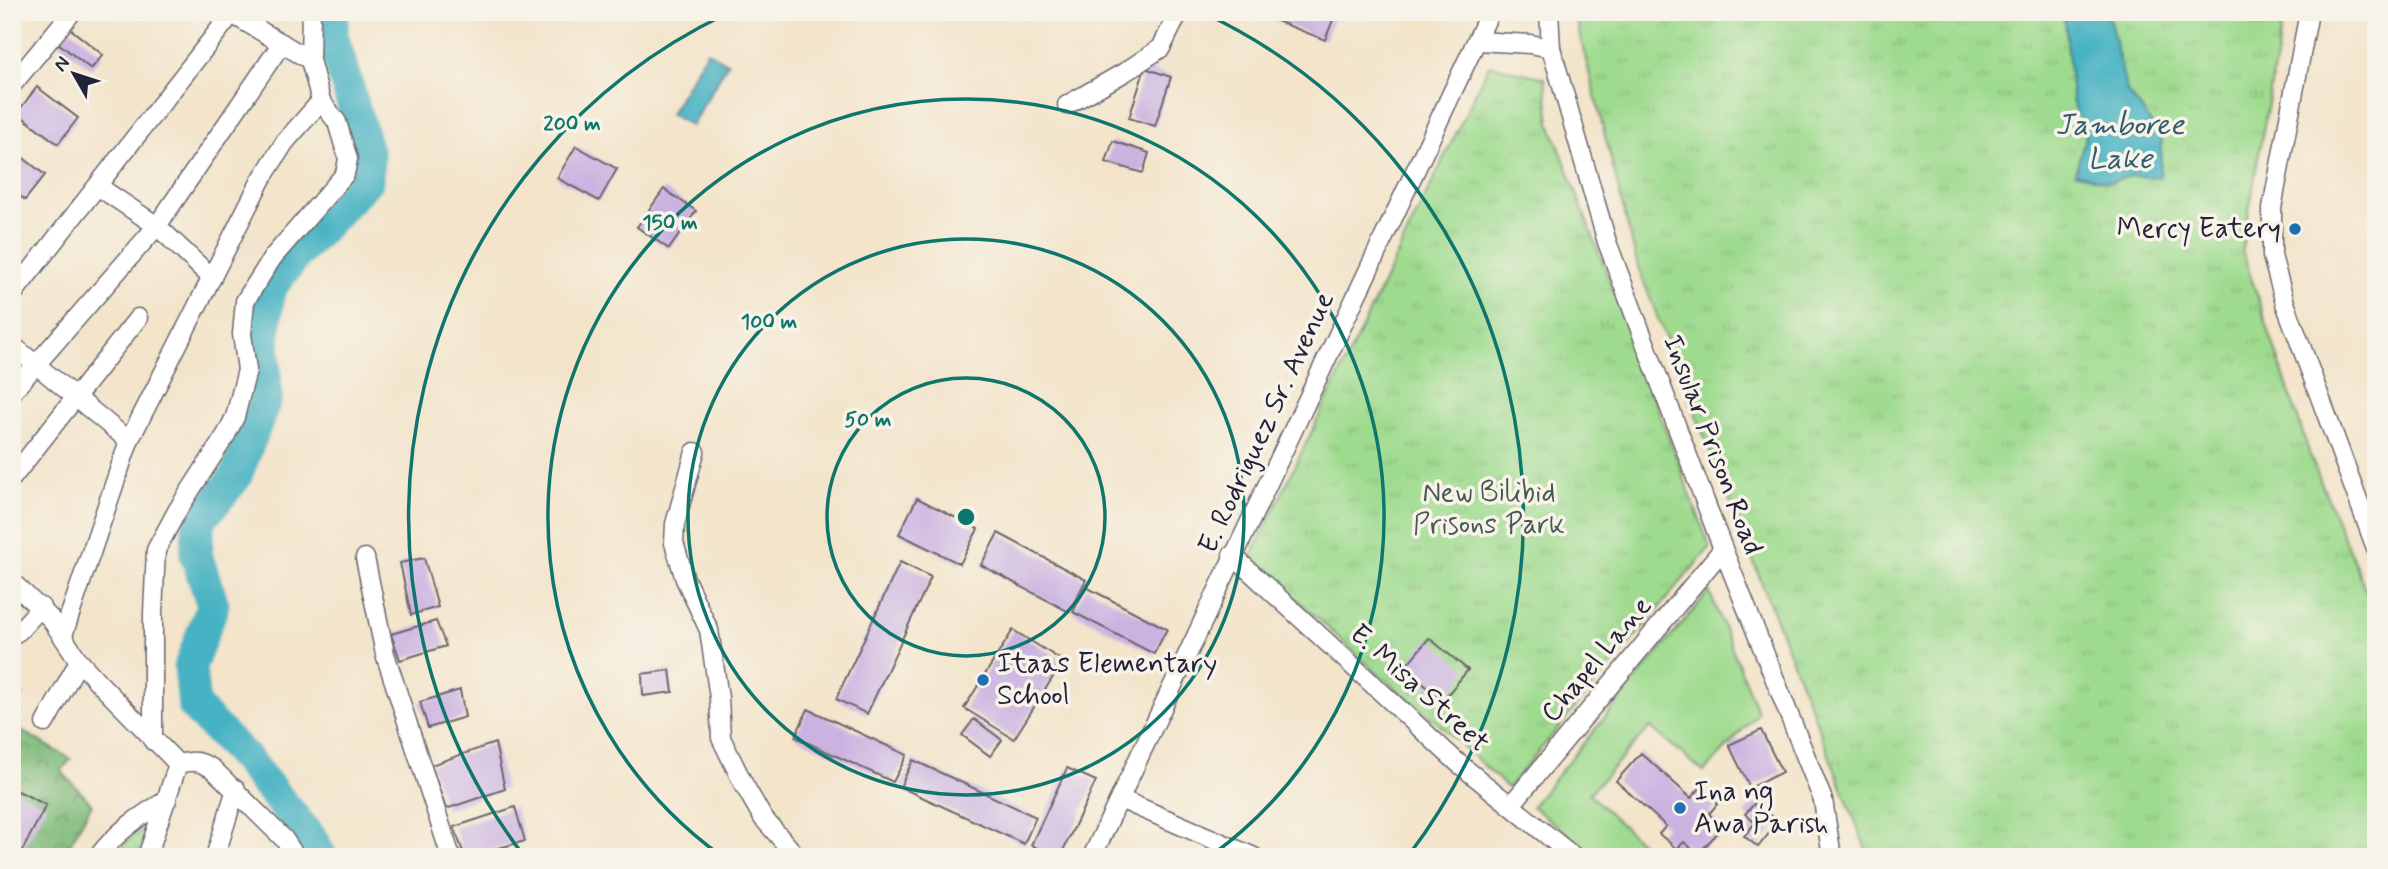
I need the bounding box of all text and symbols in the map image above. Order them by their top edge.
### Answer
north arrow [38,38,108,108]
text: N [48,51,76,77]
water label: Jamboree Lake [2055,106,2186,179]
text: 200 m [543,110,601,138]
text: 150 m [642,209,698,237]
place label: Mercy Eatery [2117,211,2281,248]
marker: Mercy Eatery [2287,221,2303,237]
street label: E. Rodriguez Sr. Avenue [1190,286,1344,560]
text: 100 m [741,308,797,336]
street label: Insular Prison Road [1653,330,1771,560]
text: 50 m [845,406,892,434]
park label: New Bilibid Prisons Park [1413,475,1565,544]
centre of rings [954,505,978,529]
street label: Chapel Lane [1533,589,1661,731]
street label: E. Misa Street [1341,616,1497,762]
place label: Itaas Elementary School [997,646,1217,715]
marker: Itaas Elementary School [975,672,991,688]
place label: Ina ng Awa Parish [1694,774,1829,843]
marker: Ina ng Awa Parish [1672,800,1688,816]

